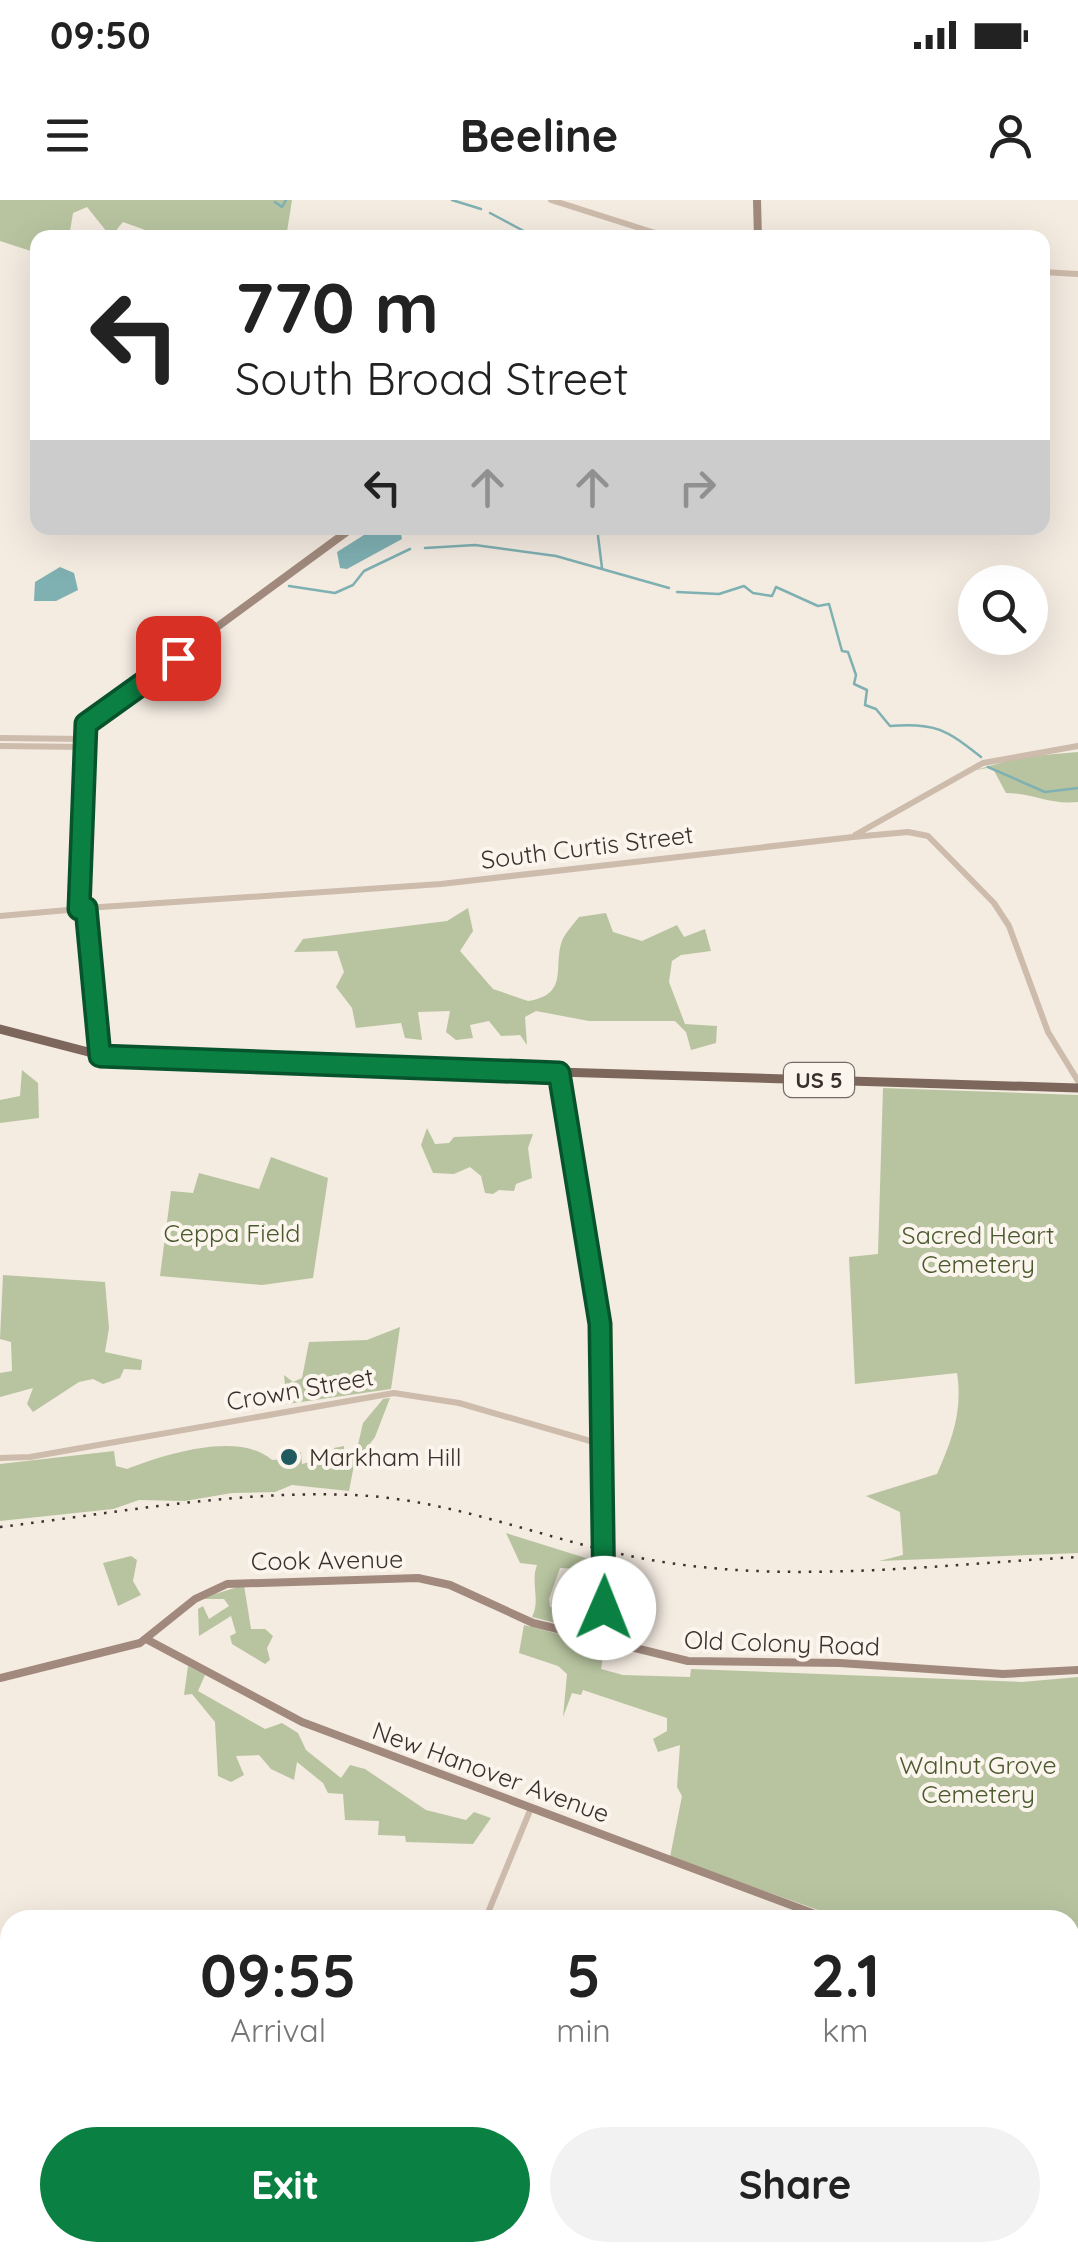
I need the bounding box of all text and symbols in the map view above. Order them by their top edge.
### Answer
text: 09:50 [50,11,151,59]
text: Beeline [460,107,618,163]
icon: menu [40,108,95,163]
icon: person [983,108,1038,163]
text: 770 m [235,263,439,351]
icon: left [70,270,200,400]
text: South Broad Street [235,350,629,406]
icon: left [355,460,410,515]
icon: ahead [460,460,515,515]
icon: ahead [565,460,620,515]
icon: right [670,460,725,515]
map controls [958,565,1048,655]
button: search [958,565,1048,655]
pin [136,616,221,701]
icon: arrive [151,631,206,686]
street label: South Curtis Street [479,818,695,875]
road number: US 5 [784,1063,854,1097]
park label: Ceppa Field [163,1217,301,1248]
park label: Sacred Heart Cemetery [902,1219,1054,1279]
street label: Crown Street [224,1360,376,1417]
place label: Markham Hill [309,1441,462,1472]
marker: Markham Hill [278,1446,300,1468]
street label: Cook Avenue [251,1543,403,1576]
position arrow [552,1556,656,1660]
street label: Old Colony Road [684,1624,881,1661]
street label: New Hanover Avenue [369,1714,614,1829]
park label: Walnut Grove Cemetery [899,1749,1057,1809]
text: 09:55 [200,1937,356,2012]
text: 5 [566,1937,601,2012]
text: 2.1 [811,1937,880,2012]
text: Arrival [230,2010,326,2050]
text: min [556,2010,611,2050]
text: km [822,2010,869,2050]
button: Exit [40,2127,530,2242]
button: Share [550,2127,1040,2242]

